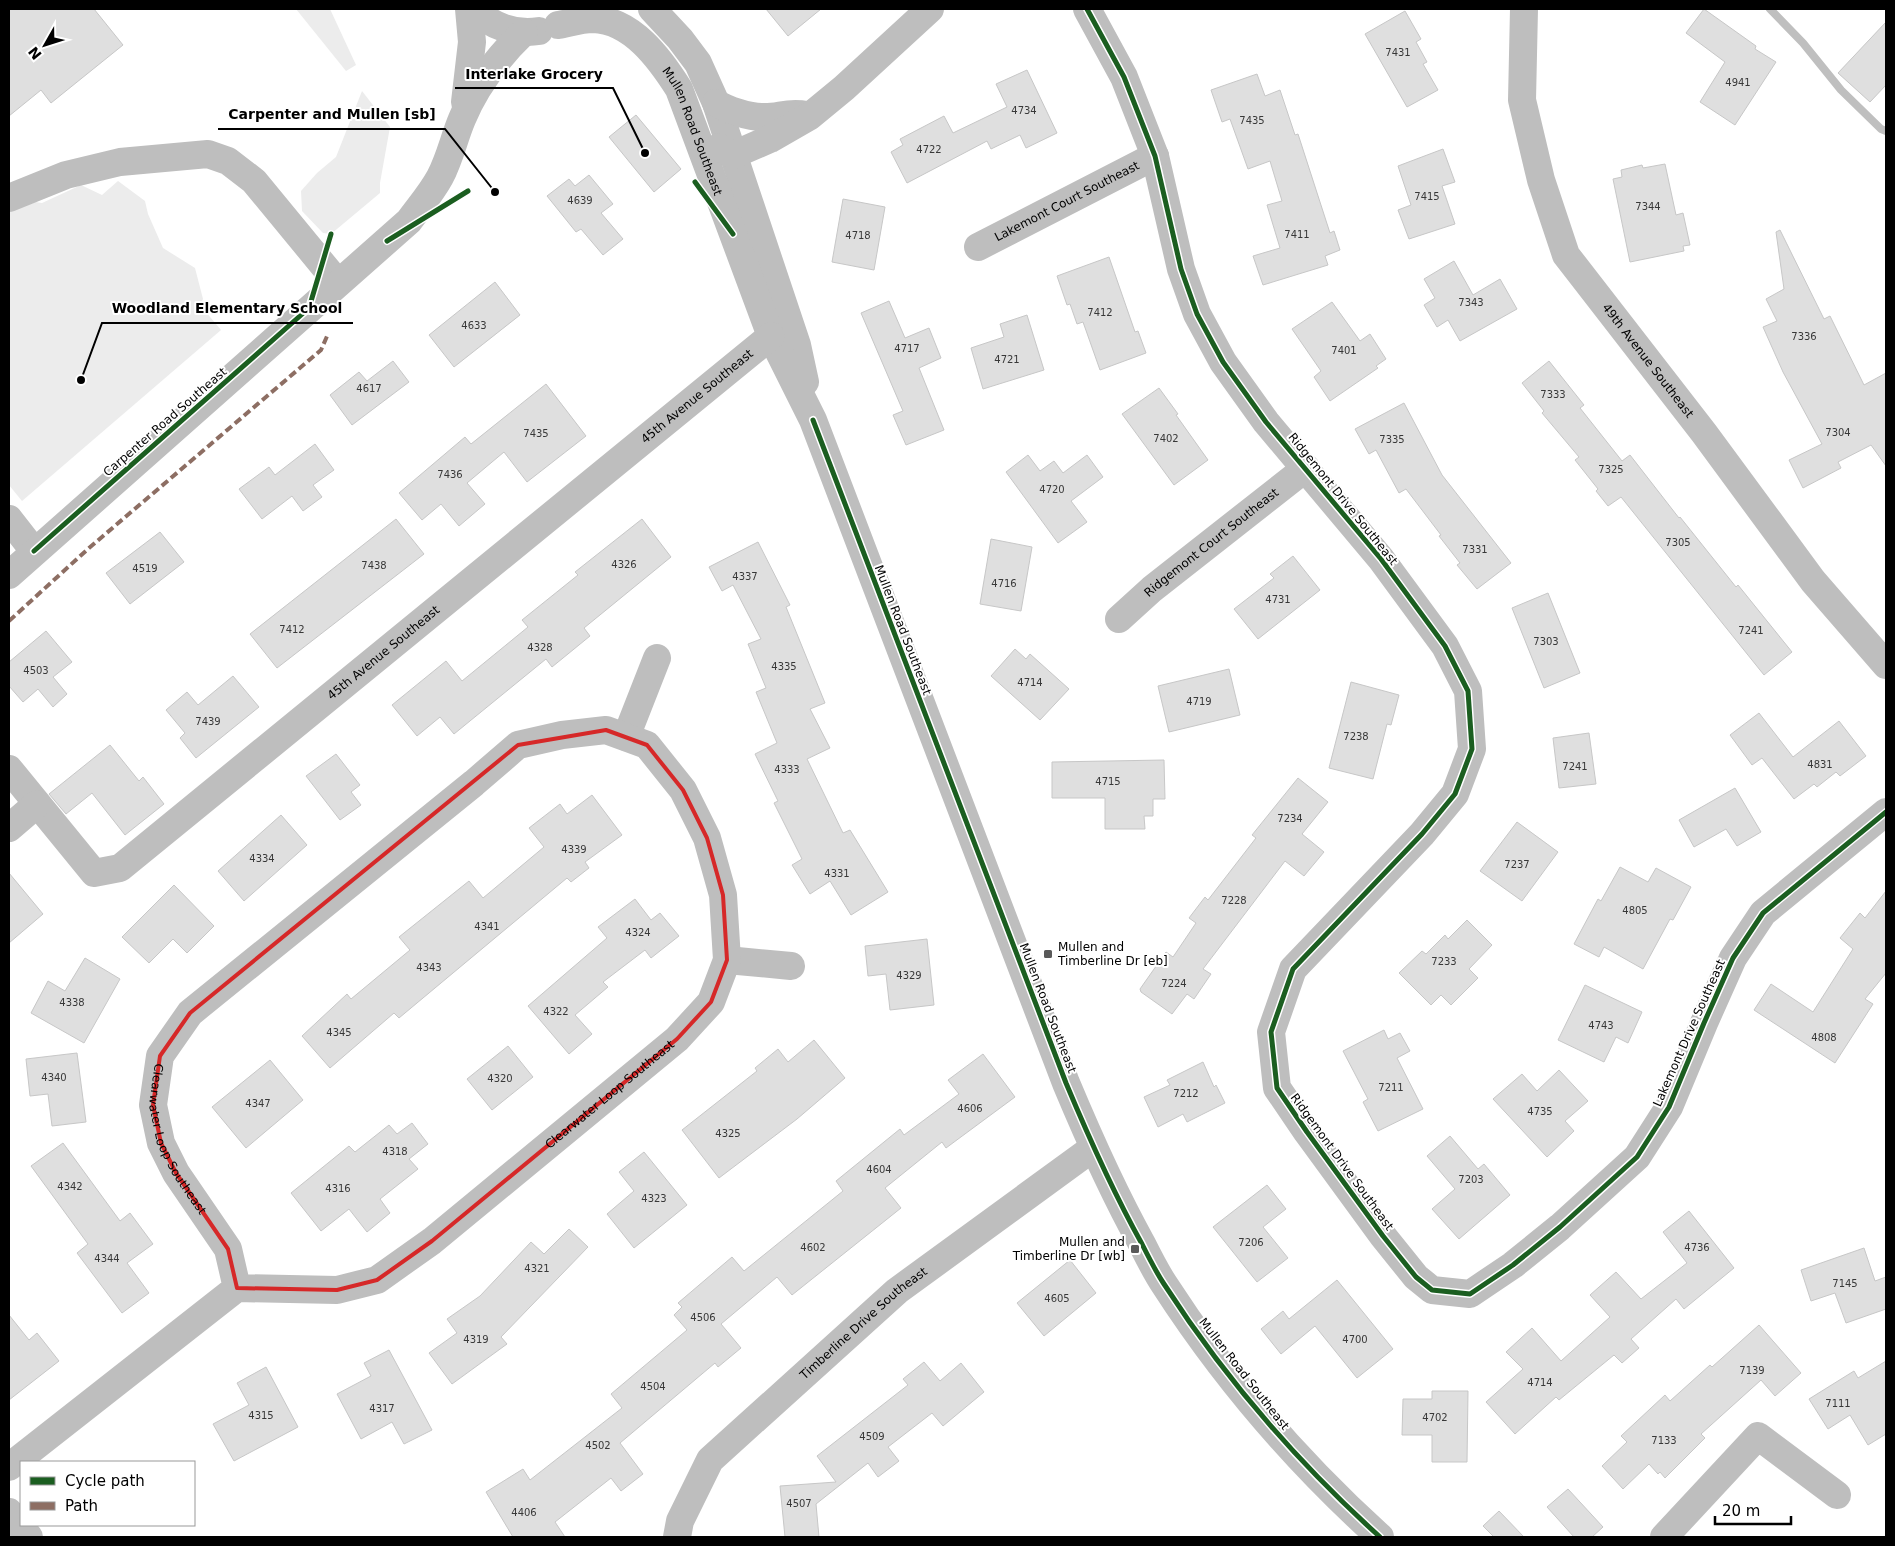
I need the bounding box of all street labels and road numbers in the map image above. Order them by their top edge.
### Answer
street label: Mullen Road Southeast [659,64,725,198]
street label: Lakemont Court Southeast [992,158,1142,244]
street label: 49th Avenue Southeast [1599,301,1697,421]
street label: 45th Avenue Southeast [638,346,756,446]
street label: Carpenter Road Southeast [101,365,230,479]
street label: Ridgemont Drive Southeast [1285,430,1401,568]
street label: Ridgemont Court Southeast [1141,485,1281,600]
street label: Mullen Road Southeast [872,563,934,697]
street label: 45th Avenue Southeast [325,603,442,703]
street label: Mullen Road Southeast [1017,941,1079,1075]
street label: Lakemont Drive Southeast [1650,957,1728,1109]
street label: Clearwater Loop Southeast [543,1037,677,1152]
street label: Clearwater Loop Southeast [146,1063,209,1217]
street label: Ridgemont Drive Southeast [1288,1091,1397,1233]
street label: Timberline Drive Southeast [796,1264,930,1383]
street label: Mullen Road Southeast [1196,1315,1292,1433]

